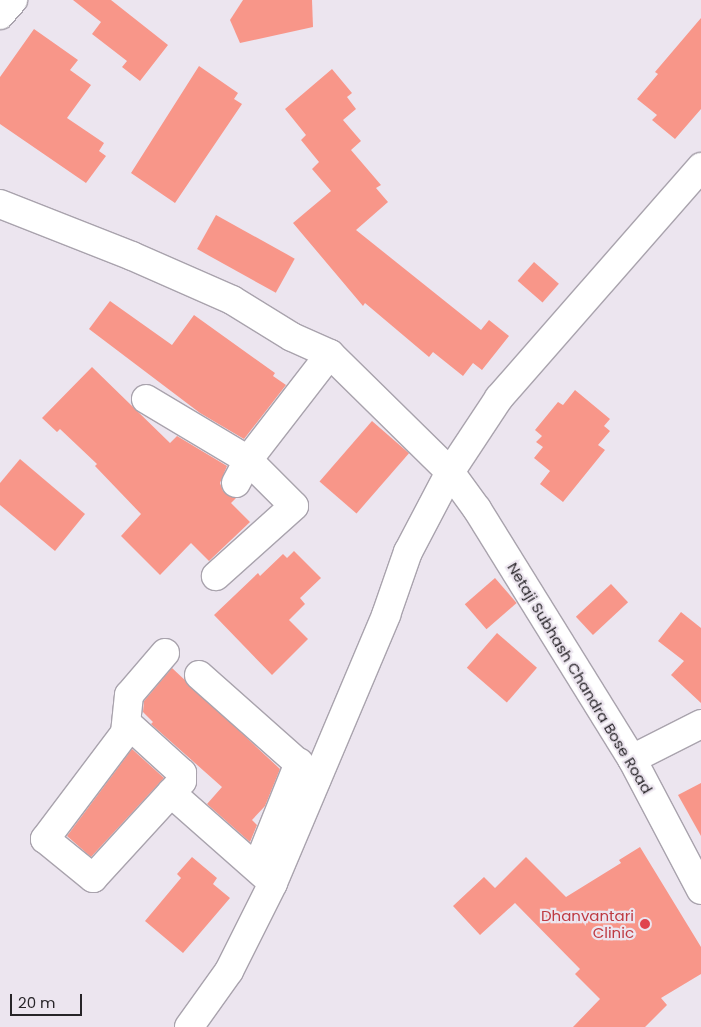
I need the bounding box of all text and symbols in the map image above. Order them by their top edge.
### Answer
street label: Netaji Subhash Chandra Bose Road [504,559,656,797]
place label: Dhanvantari Clinic [541,906,634,941]
marker: Dhanvantari Clinic [638,917,652,931]
scale bar [12,984,85,1016]
text: 20 m [18,992,56,1013]

